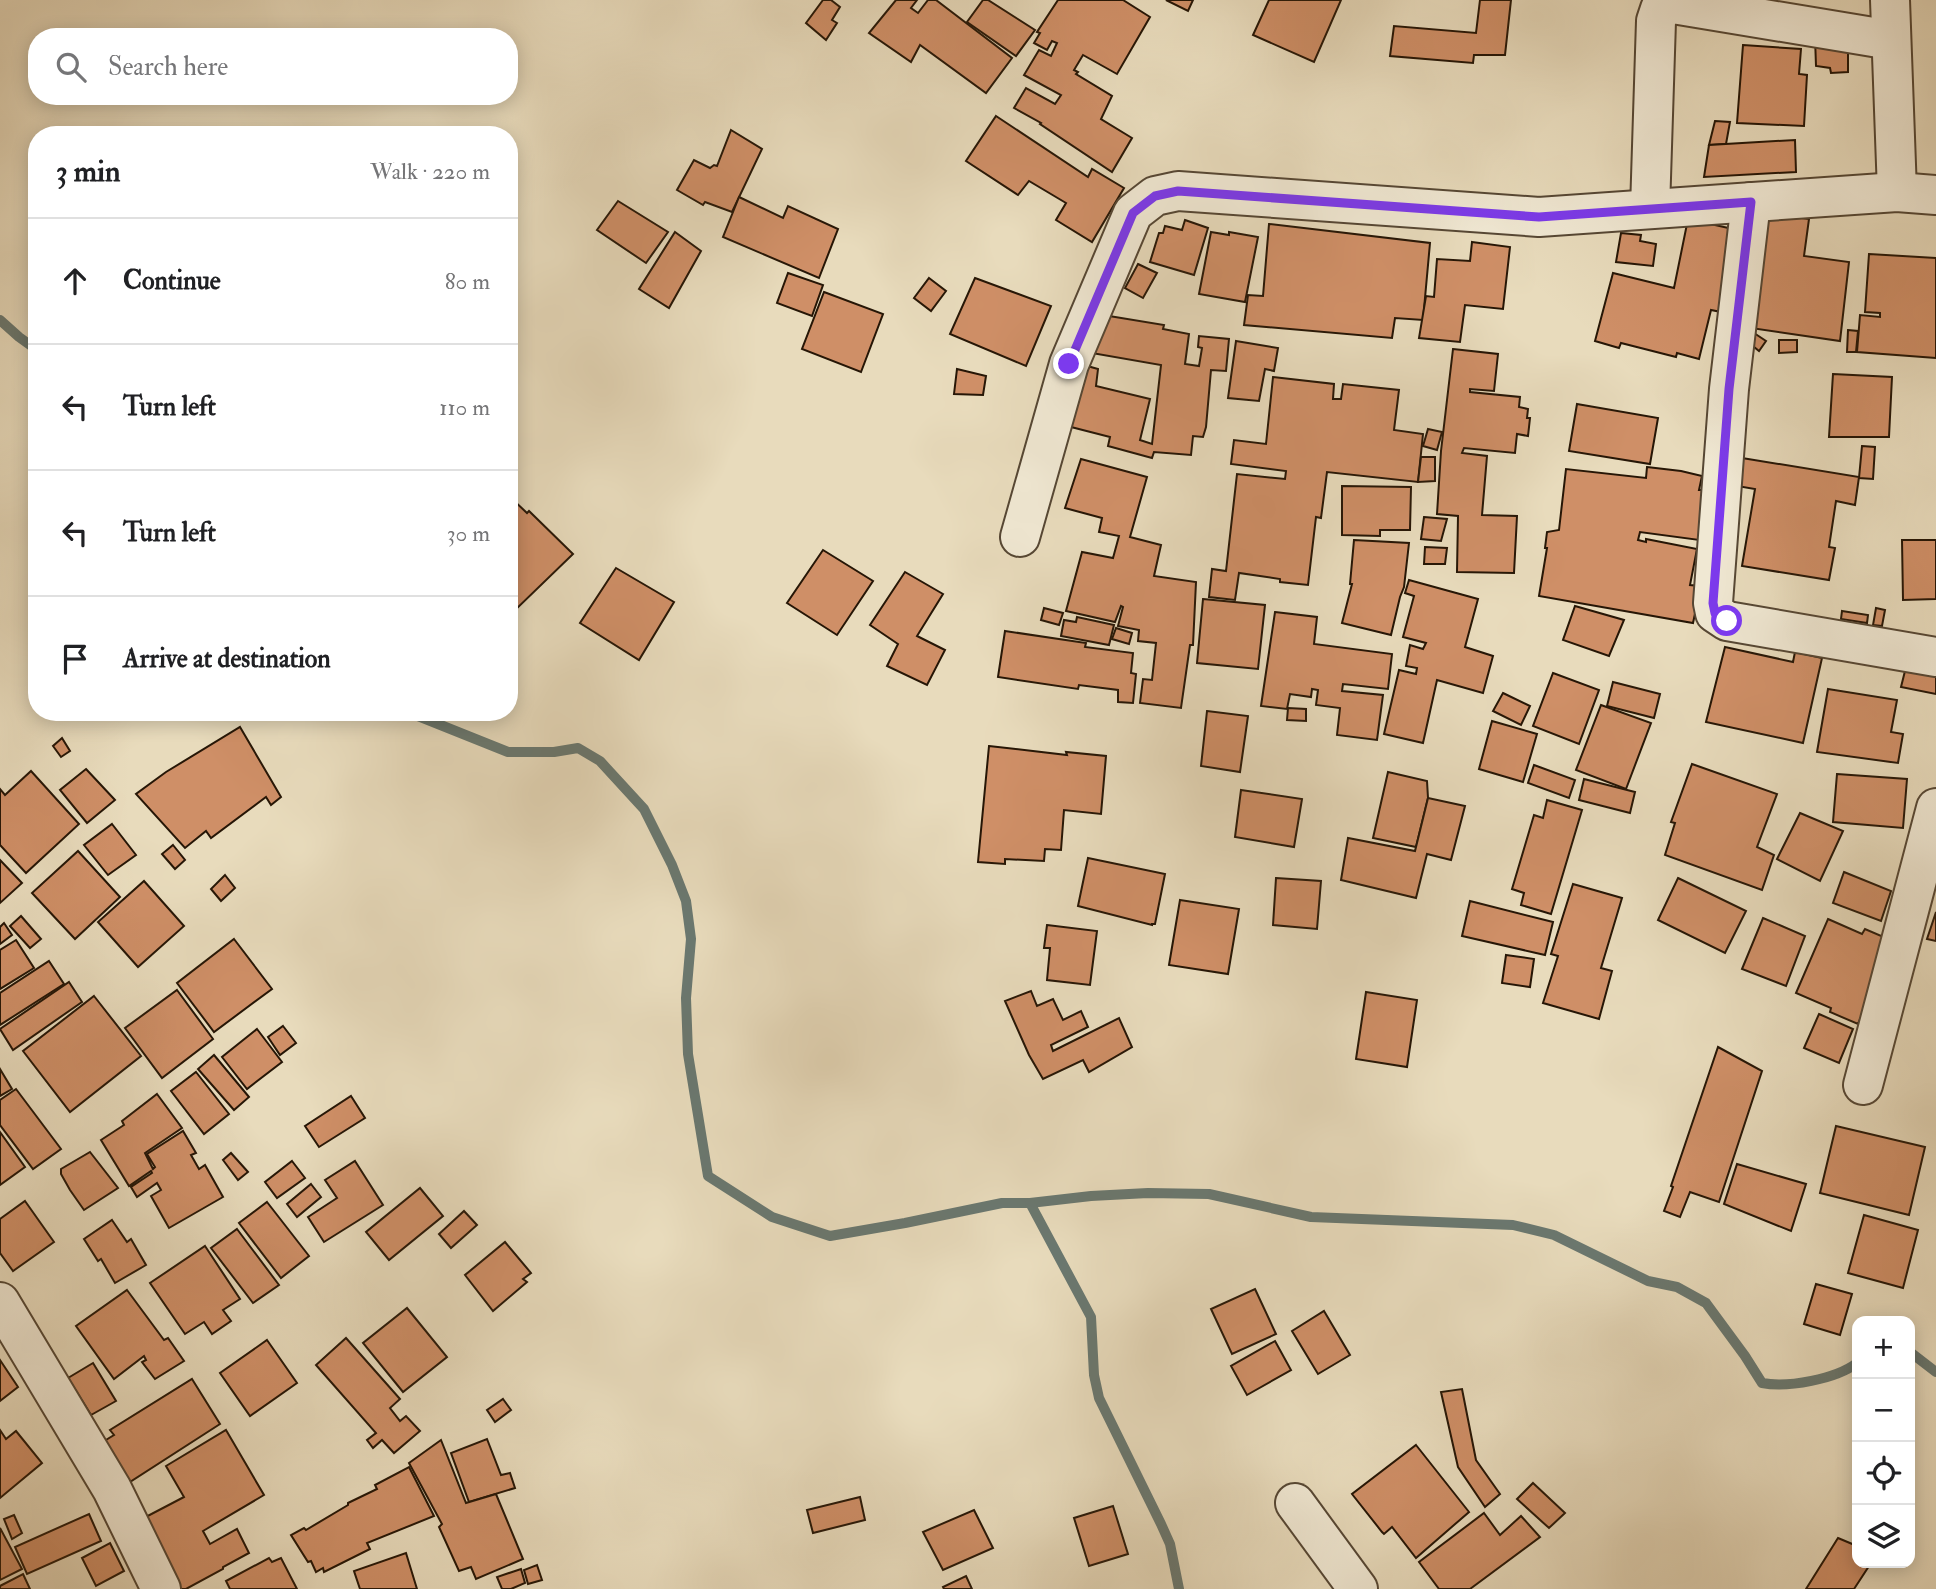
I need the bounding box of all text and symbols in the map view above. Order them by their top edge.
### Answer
search box [28,28,518,105]
icon: search [52,48,90,86]
text: Search here [108,51,228,83]
text: 3 min [56,153,121,190]
text: Walk · 220 m [370,157,490,186]
icon: ahead [56,262,94,300]
text: Continue [123,265,221,297]
text: 80 m [445,267,490,296]
route end [1053,348,1084,379]
icon: left [56,388,94,426]
text: Turn left [123,391,216,423]
text: 110 m [439,393,490,422]
icon: left [56,514,94,552]
text: Turn left [123,517,216,549]
text: 30 m [447,519,490,548]
route start [1711,605,1742,636]
icon: arrive [56,640,94,678]
text: Arrive at destination [123,643,331,675]
map controls [1852,1316,1915,1568]
button: + [1852,1316,1915,1379]
button: − [1852,1379,1915,1442]
button: locate [1852,1442,1915,1505]
button: layers [1852,1505,1915,1568]

